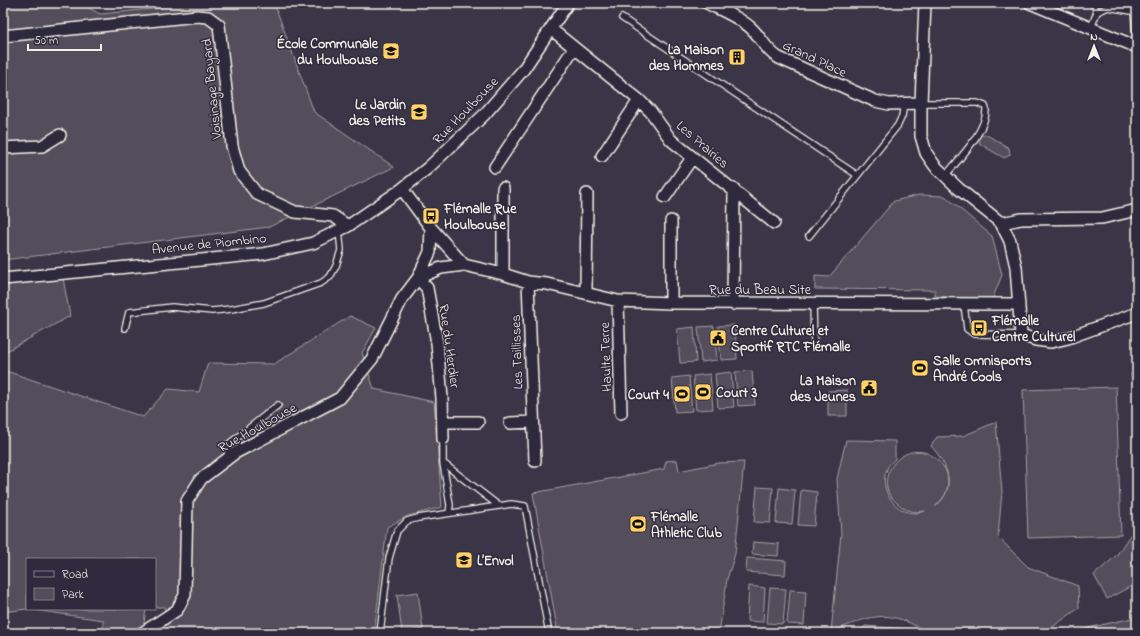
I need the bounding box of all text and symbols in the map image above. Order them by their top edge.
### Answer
scale bar [28,26,101,52]
north arrow [1074,26,1114,66]
text: N [1090,29,1098,45]
text: 50 m [34,32,58,50]
place label: École Communale du Houlbouse [277,34,379,71]
street label: Grand Place [779,35,851,84]
street label: Voisinage Bayard [197,37,229,141]
place label: La Maison des Hommes [649,40,724,77]
school or university icon: École Communale du Houlbouse [381,41,401,61]
building icon: La Maison des Hommes [727,47,747,67]
street label: Rue Houlbouse [428,72,504,150]
place label: Le Jardin des Petits [349,95,406,132]
school or university icon: Le Jardin des Petits [409,102,429,122]
street label: Les Prairies [671,116,733,174]
place label: Flémalle Rue Houlbouse [443,199,517,236]
bus stop icon: Flémalle Rue Houlbouse [421,206,441,226]
street label: Avenue de Piombino [151,228,267,261]
street label: Rue du Beau Site [709,280,812,301]
street label: Rue du Herdier [432,303,465,390]
place label: Flémalle Centre Culturel [991,311,1076,348]
street label: Les Taillisses [506,314,529,390]
bus stop icon: Flémalle Centre Culturel [969,318,989,338]
street label: Haulte Terre [595,321,618,392]
place label: Centre Culturel et Sportif RTC Flémalle [731,321,851,358]
public building icon: Centre Culturel et Sportif RTC Flémalle [708,328,728,348]
place label: Salle Omnisports André Cools [933,351,1032,388]
sports icon: Salle Omnisports André Cools [910,358,930,378]
place label: La Maison des Jeunes [790,371,856,408]
public building icon: La Maison des Jeunes [859,378,879,398]
sports icon: Court 3 [693,382,713,402]
place label: Court 3 [716,383,757,404]
sports icon: Court 4 [672,384,692,404]
place label: Court 4 [628,385,669,406]
street label: Rue Houlbouse [214,398,302,459]
place label: Flémalle Athletic Club [650,507,723,544]
sports icon: Flémalle Athletic Club [628,514,648,534]
school or university icon: L’Envol [454,550,474,570]
place label: L’Envol [477,551,514,572]
legend [26,558,156,610]
text: Road [62,566,88,584]
text: Park [62,586,84,604]

